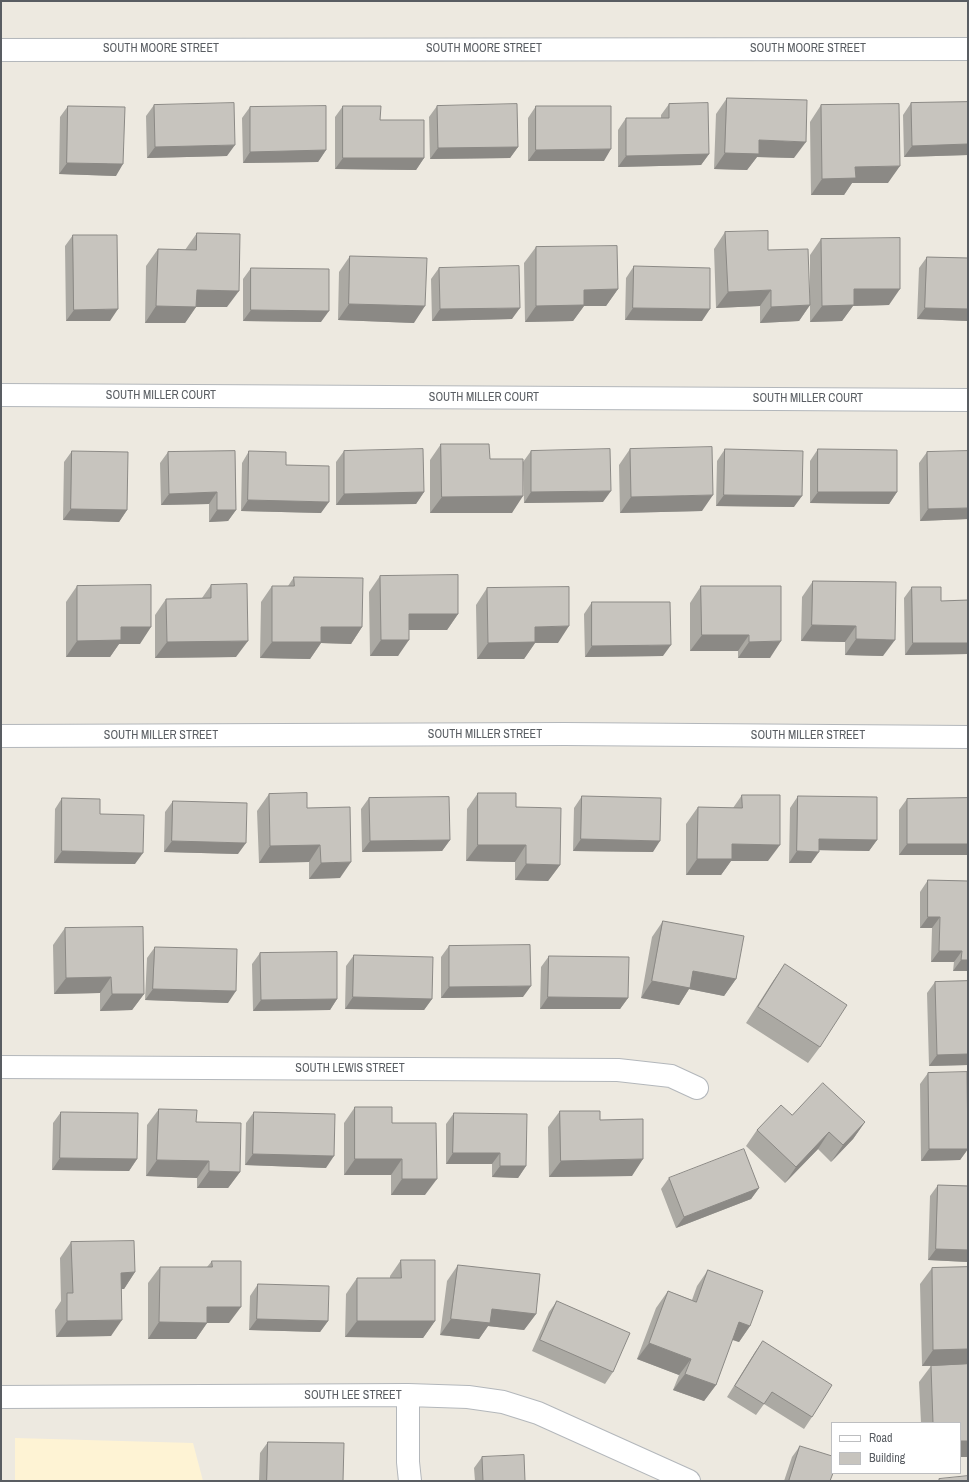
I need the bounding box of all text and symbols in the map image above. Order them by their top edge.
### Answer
street label: SOUTH MOORE STREET [103,42,219,56]
street label: SOUTH MOORE STREET [426,42,542,56]
street label: SOUTH MOORE STREET [750,42,866,56]
street label: SOUTH MILLER COURT [106,389,216,403]
street label: SOUTH MILLER COURT [429,391,539,405]
street label: SOUTH MILLER COURT [753,392,863,406]
street label: SOUTH MILLER STREET [428,728,542,742]
street label: SOUTH MILLER STREET [104,729,218,743]
street label: SOUTH MILLER STREET [751,729,865,743]
street label: SOUTH LEWIS STREET [295,1062,405,1076]
street label: SOUTH LEE STREET [304,1389,402,1403]
legend [831,1422,961,1474]
text: Road [869,1430,893,1446]
text: Building [869,1450,905,1466]

